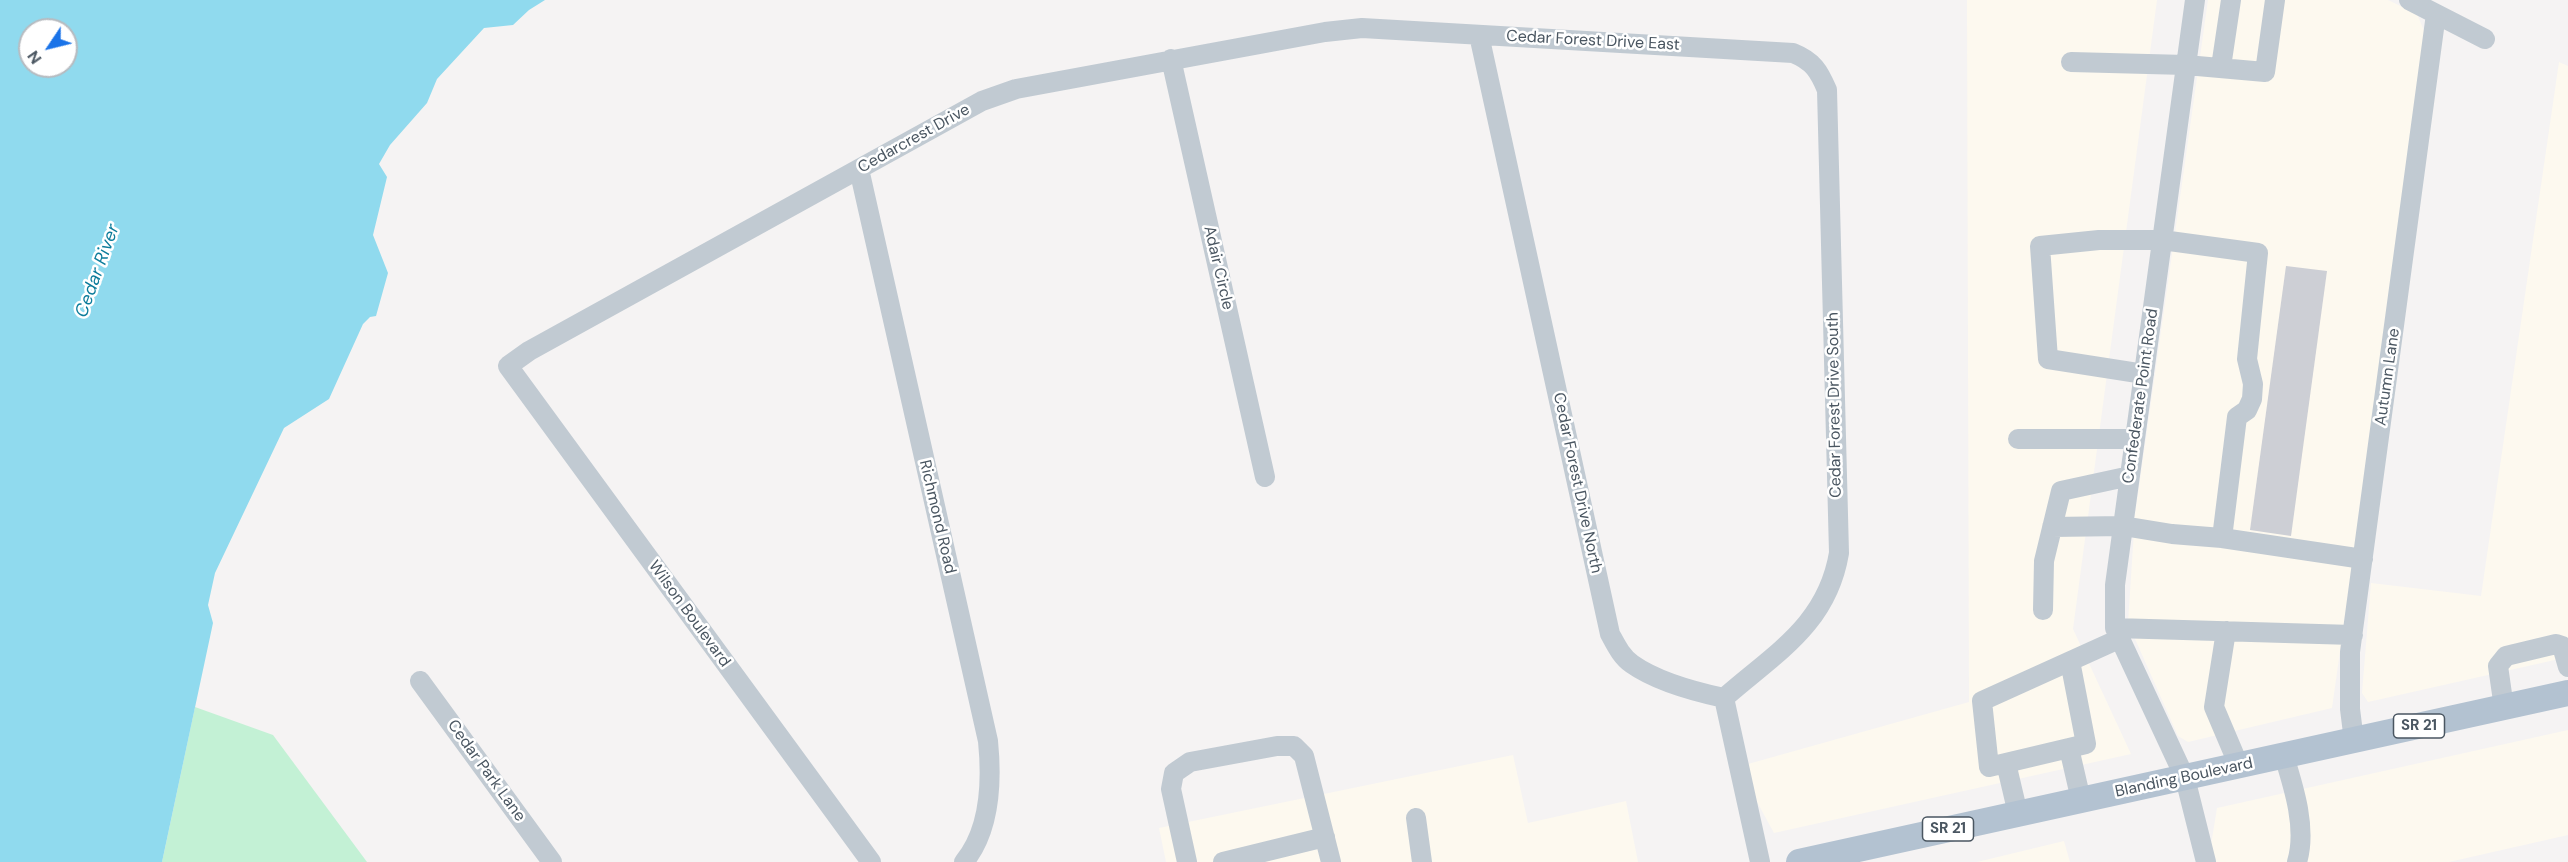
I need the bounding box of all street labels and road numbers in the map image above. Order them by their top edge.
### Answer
street label: Cedar Forest Drive East [1506,27,1680,55]
street label: Cedarcrest Drive [855,100,973,178]
street label: Adair Circle [1199,224,1237,312]
street label: Confederate Point Road [2119,307,2163,485]
street label: Cedar Forest Drive South [1824,312,1846,498]
street label: Autumn Lane [2372,327,2404,427]
street label: Cedar Forest Drive North [1548,391,1606,575]
street label: Richmond Road [915,458,959,576]
street label: Wilson Boulevard [644,557,734,671]
road number: SR 21 [2394,714,2444,738]
street label: Cedar Park Lane [443,717,529,825]
street label: Blanding Boulevard [2113,754,2255,802]
road number: SR 21 [1922,817,1974,841]

